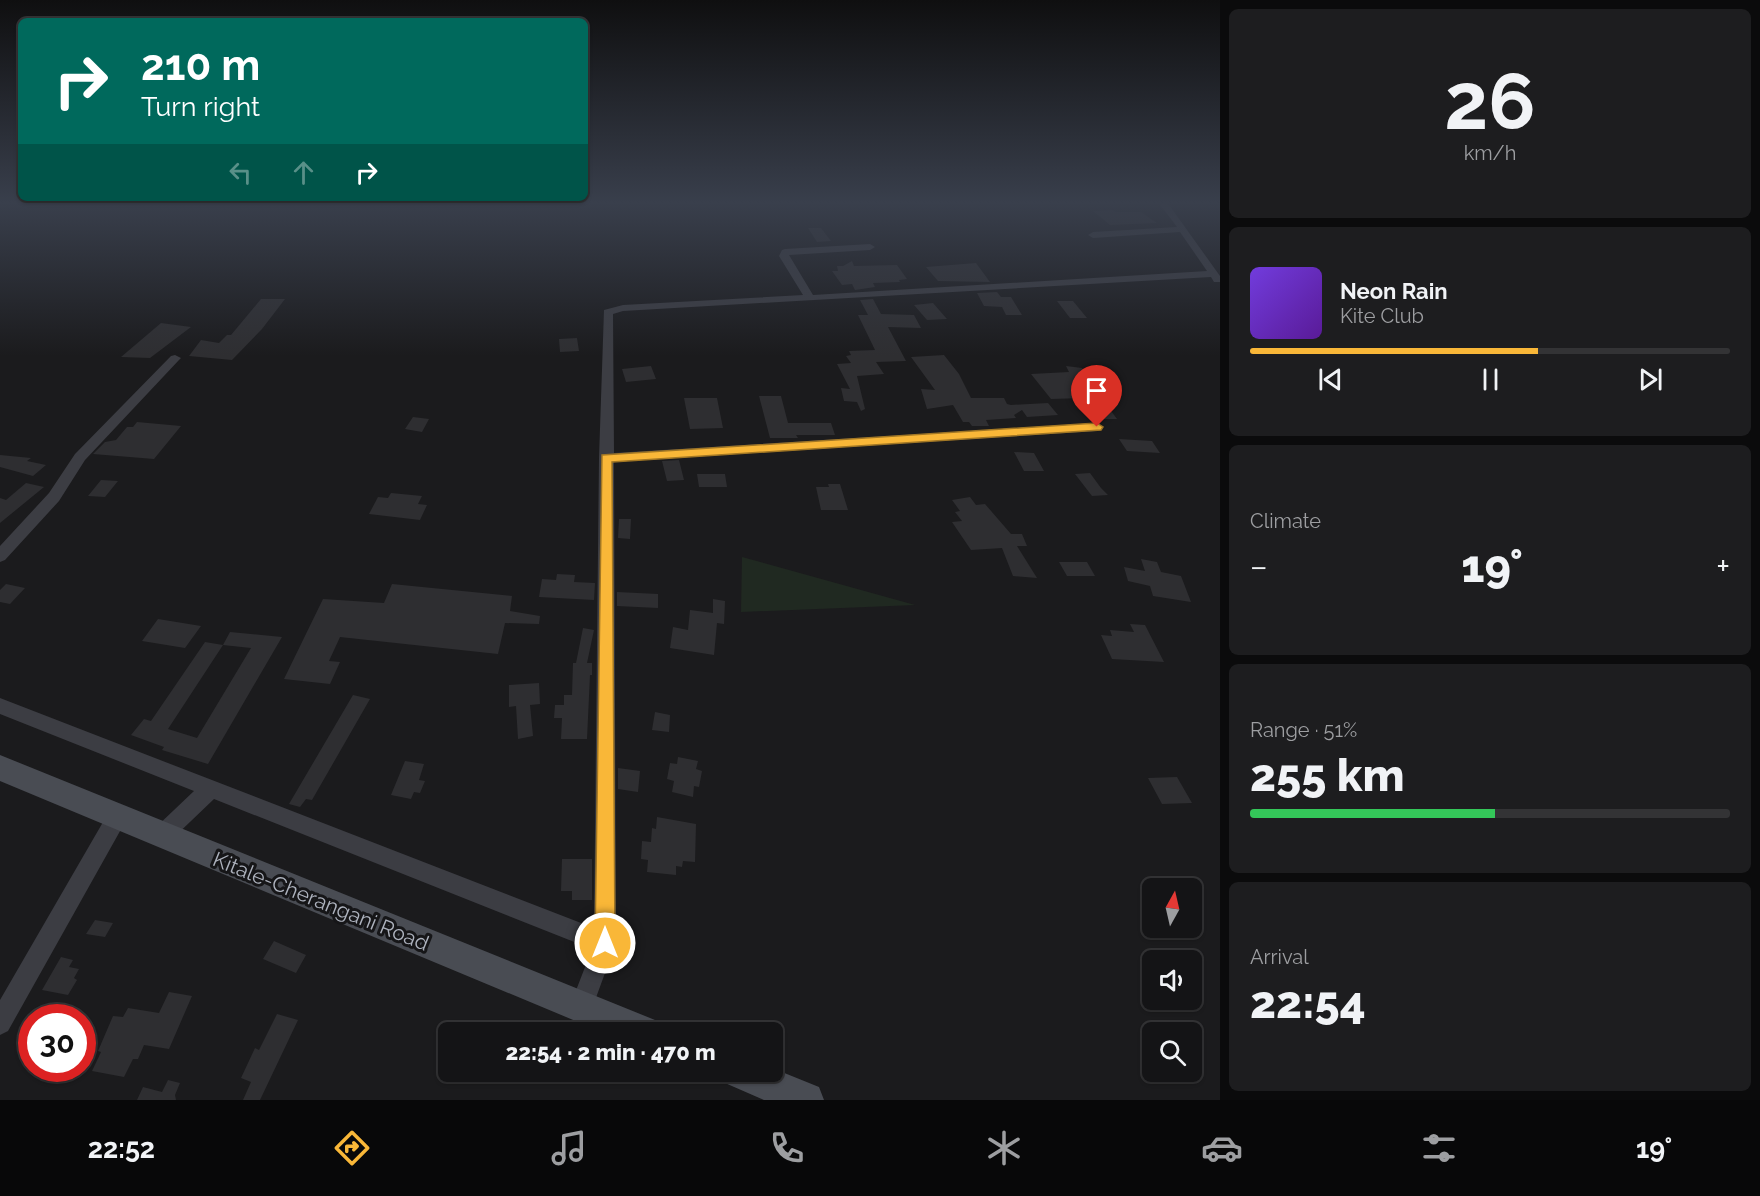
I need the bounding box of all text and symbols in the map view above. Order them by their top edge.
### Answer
text: 210 m [141,41,260,90]
icon: right [42,42,120,120]
text: 26 [1444,56,1536,147]
text: Turn right [141,91,260,122]
text: km/h [1464,141,1516,165]
icon: left [224,156,257,189]
icon: ahead [287,156,320,189]
icon: right [350,156,383,189]
text: Neon Rain [1340,278,1448,304]
text: Kite Club [1340,304,1424,328]
icon: previous [1314,363,1347,396]
icon: pause [1474,363,1507,396]
icon: next [1634,363,1667,396]
pin [1071,365,1122,427]
icon: arrive [1080,374,1113,407]
text: Climate [1250,509,1321,533]
text: 19° [1461,540,1523,593]
text: − [1250,547,1268,586]
text: + [1716,547,1730,586]
text: Range · 51% [1250,718,1357,742]
text: 255 km [1250,749,1405,802]
street label: Kitale-Cherangani Road [209,846,433,956]
north arrow [1142,878,1202,938]
map controls [1142,878,1202,1082]
position arrow [573,911,637,975]
text: Arrival [1250,945,1309,969]
button: sound [1142,950,1202,1010]
text: 22:54 [1250,976,1366,1029]
speed limit sign: 30 [18,1004,96,1082]
button: search [1142,1022,1202,1082]
text: 22:54 · 2 min · 470 m [505,1039,716,1065]
icon: directions [331,1127,373,1169]
icon: music [548,1127,590,1169]
icon: phone [766,1127,808,1169]
icon: climate [983,1127,1025,1169]
icon: car [1201,1127,1243,1169]
icon: filters [1418,1127,1460,1169]
text: 22:52 [88,1133,155,1164]
text: 19° [1636,1133,1672,1164]

